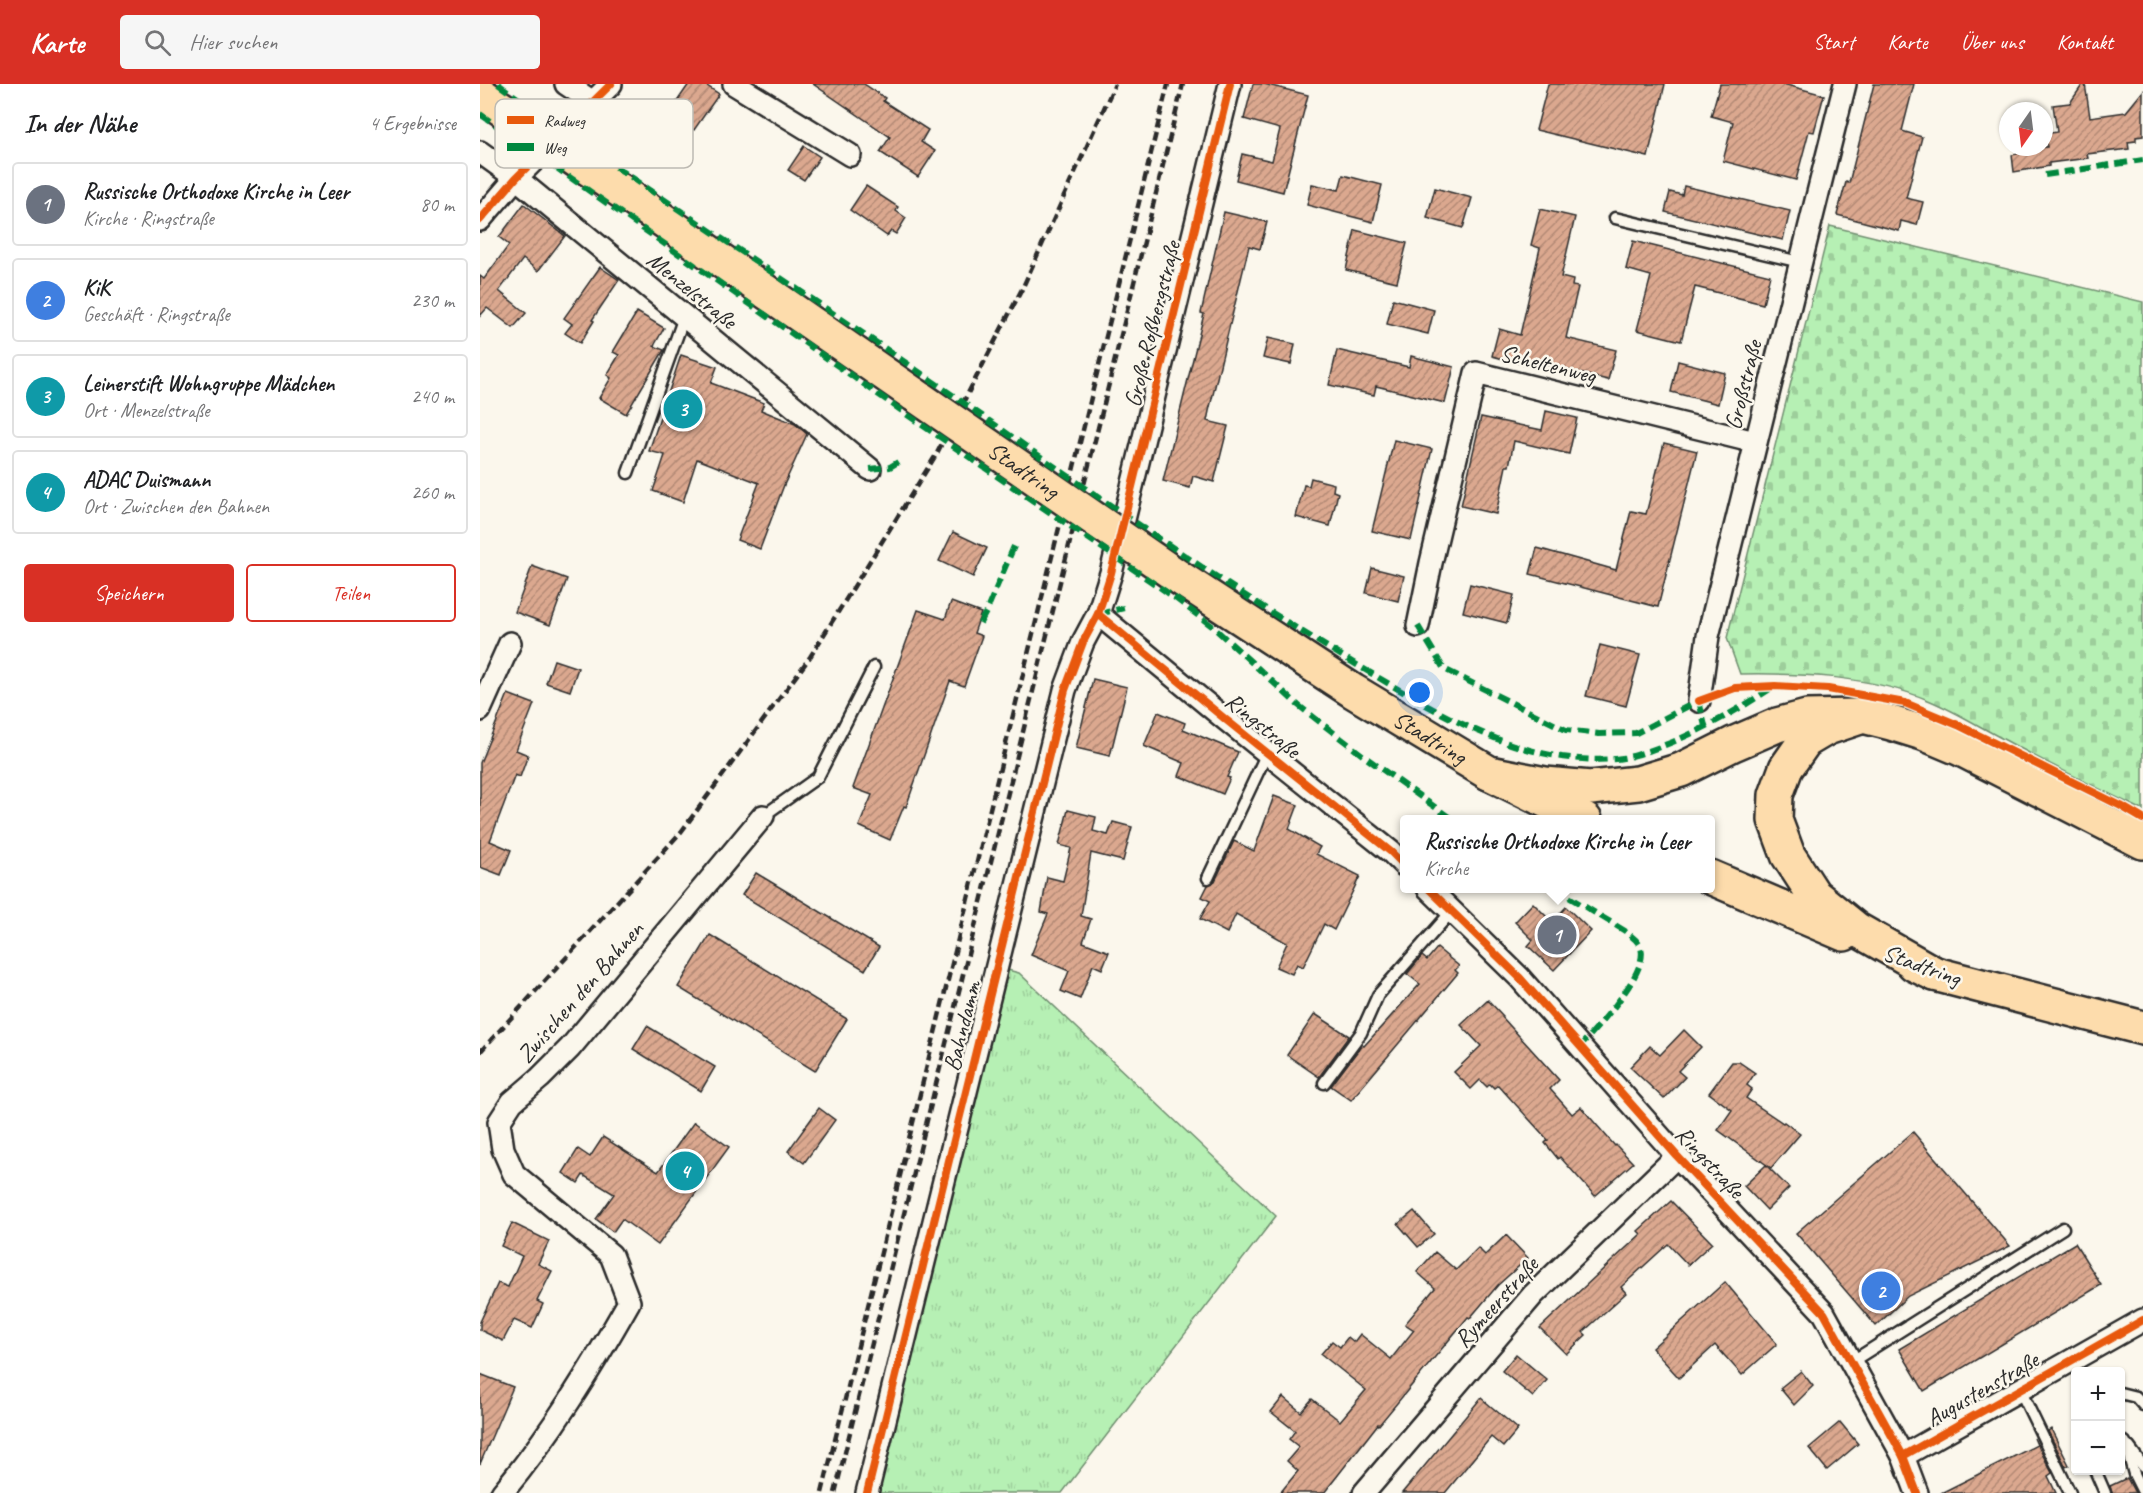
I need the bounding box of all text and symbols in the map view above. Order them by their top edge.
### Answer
search box [120,15,540,69]
text: Karte [30,25,84,60]
icon: search [141,26,174,59]
text: Hier suchen [189,28,278,56]
text: Start [1813,29,1854,55]
text: Karte [1887,29,1928,55]
text: Über uns [1961,29,2024,55]
text: Kontakt [2057,29,2113,55]
legend [495,99,693,168]
north arrow [1999,102,2053,156]
text: In der Nähe [24,107,136,140]
text: 4 Ergebnisse [369,111,456,136]
text: Radweg [544,111,586,131]
text: Weg [544,138,568,158]
text: Russische Orthodoxe Kirche in Leer [83,178,349,206]
text: 1 [41,192,50,217]
text: 80 m [420,192,454,217]
text: Kirche · Ringstraße [83,206,214,231]
street label: Große Roßbergstraße [1117,236,1188,410]
street label: Menzelstraße [641,245,745,337]
text: KiK [83,274,110,302]
text: 2 [41,288,50,313]
text: 230 m [411,288,454,313]
text: Geschäft · Ringstraße [83,302,230,327]
street label: Großstraße [1717,335,1769,433]
street label: Scheltenweg [1497,338,1600,391]
text: Leinerstift Wohngruppe Mädchen [83,370,334,398]
text: 3 [41,384,50,409]
text: 240 m [411,384,454,409]
pin: 3 [664,386,702,432]
text: Ort · Menzelstraße [83,398,210,423]
street label: Stadtring [982,435,1066,506]
text: ADAC Duismann [83,466,210,494]
text: 4 [41,480,50,505]
text: 260 m [411,480,454,505]
text: Ort · Zwischen den Bahnen [83,494,269,519]
button: Speichern [24,564,234,622]
button: Teilen [246,564,456,622]
your location [1405,678,1434,707]
street label: Ringstraße [1219,686,1309,766]
street label: Stadtring [1388,704,1473,772]
popup [1400,815,1715,893]
text: Russische Orthodoxe Kirche in Leer [1424,828,1691,856]
text: Kirche [1424,856,1468,881]
pin: 1 [1538,912,1576,958]
street label: Zwischen den Bahnen [510,914,651,1069]
street label: Stadtring [1879,937,1966,993]
street label: Bahndamm [936,976,988,1074]
street label: Ringstraße [1669,1119,1753,1206]
pin: 4 [666,1148,704,1194]
street label: Rymeerstraße [1447,1249,1546,1354]
pin: 2 [1862,1268,1900,1314]
street label: Augustenstraße [1920,1344,2046,1433]
map controls [2071,1367,2125,1475]
button: + [2071,1367,2125,1421]
button: − [2071,1421,2125,1475]

